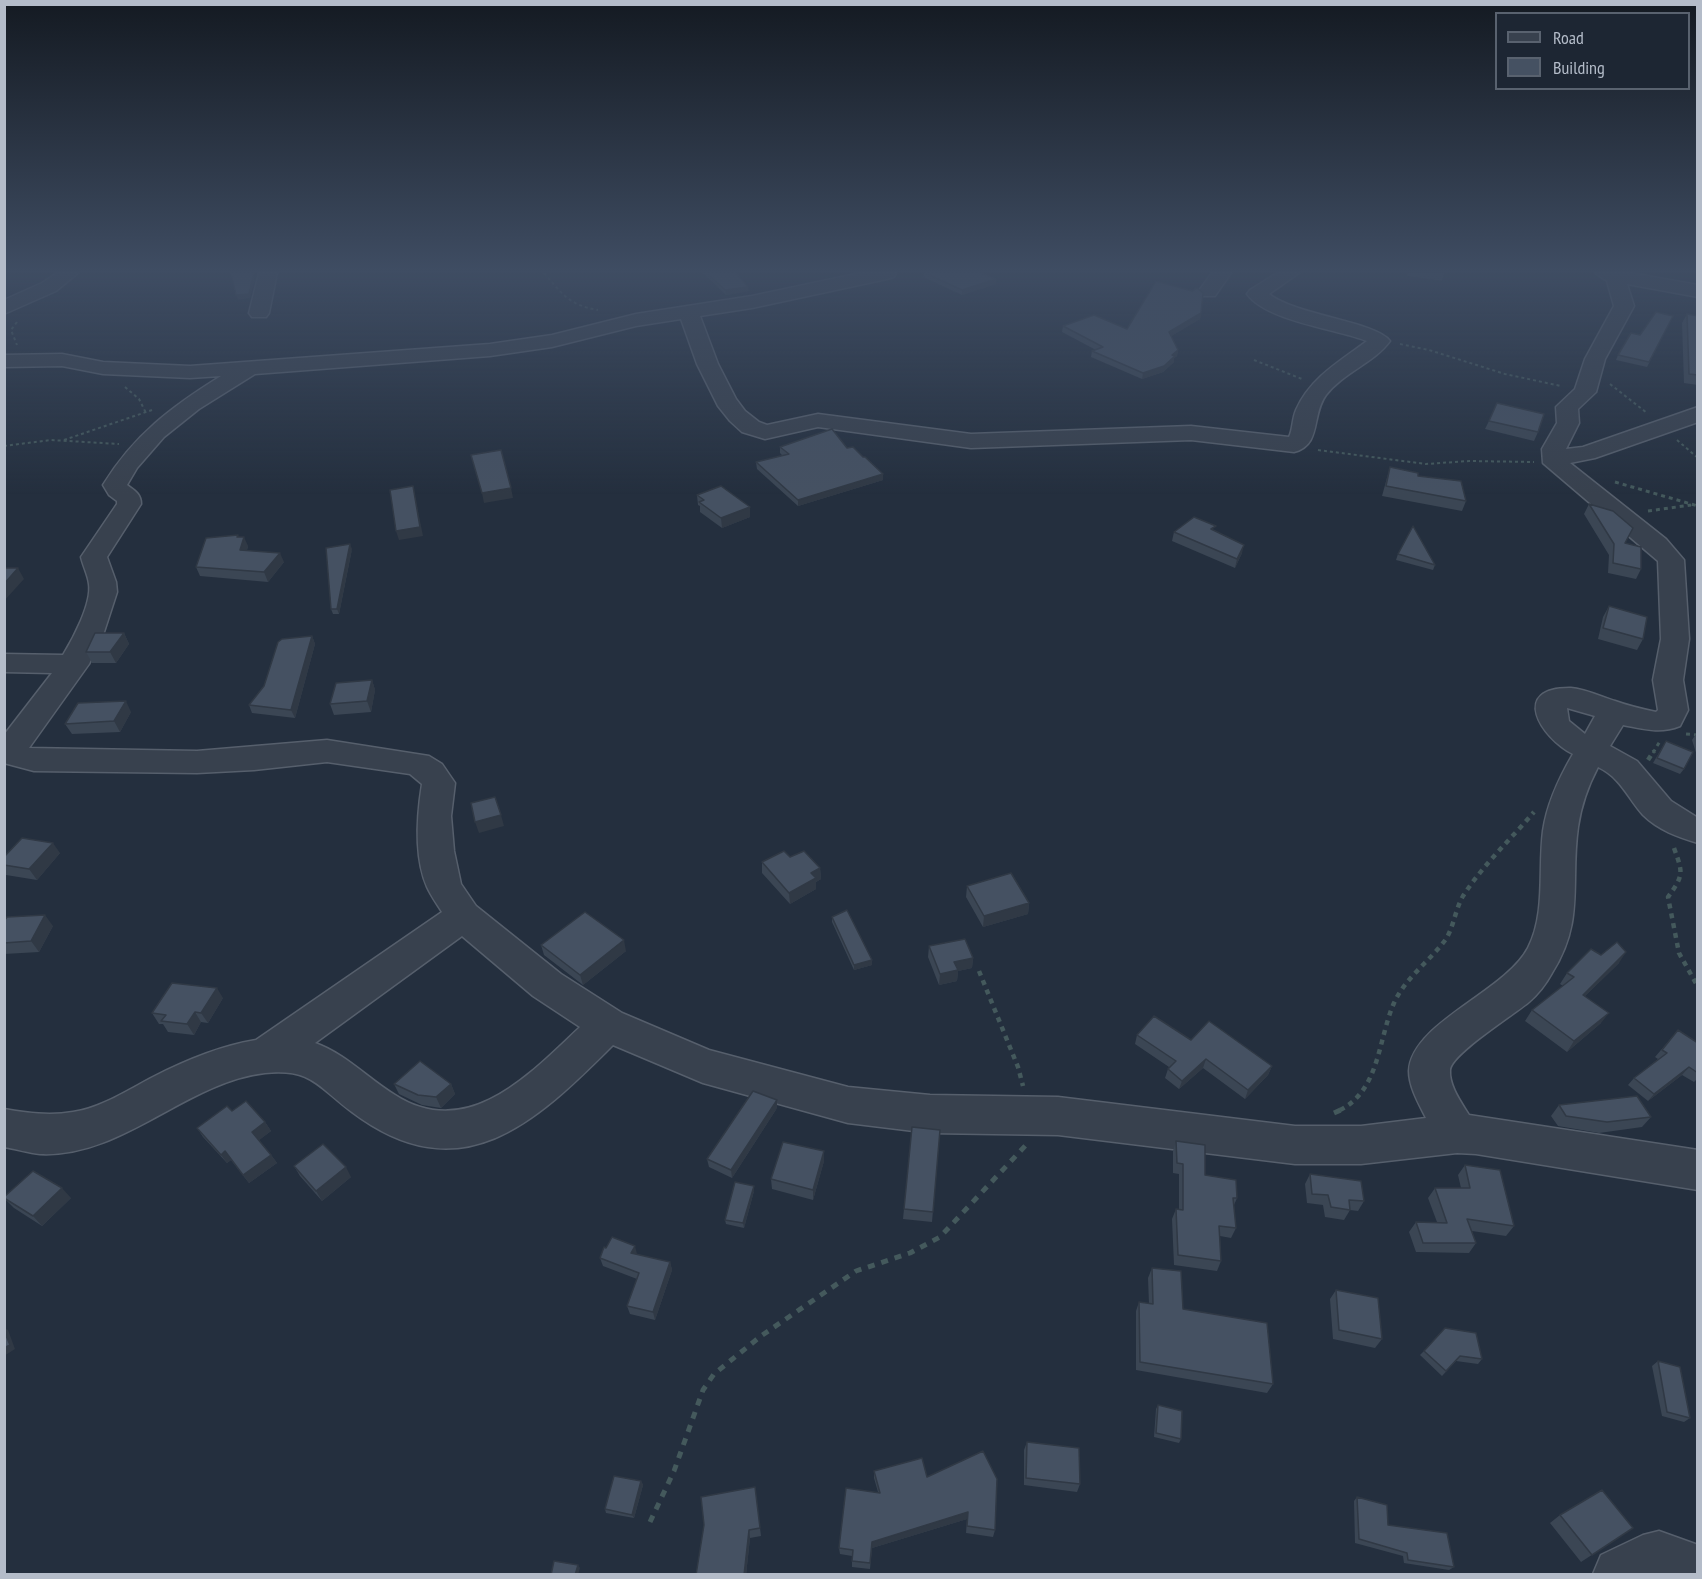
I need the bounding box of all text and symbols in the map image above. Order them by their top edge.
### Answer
legend [1495,12,1690,90]
text: Road [1553,26,1584,49]
text: Building [1553,56,1605,79]

